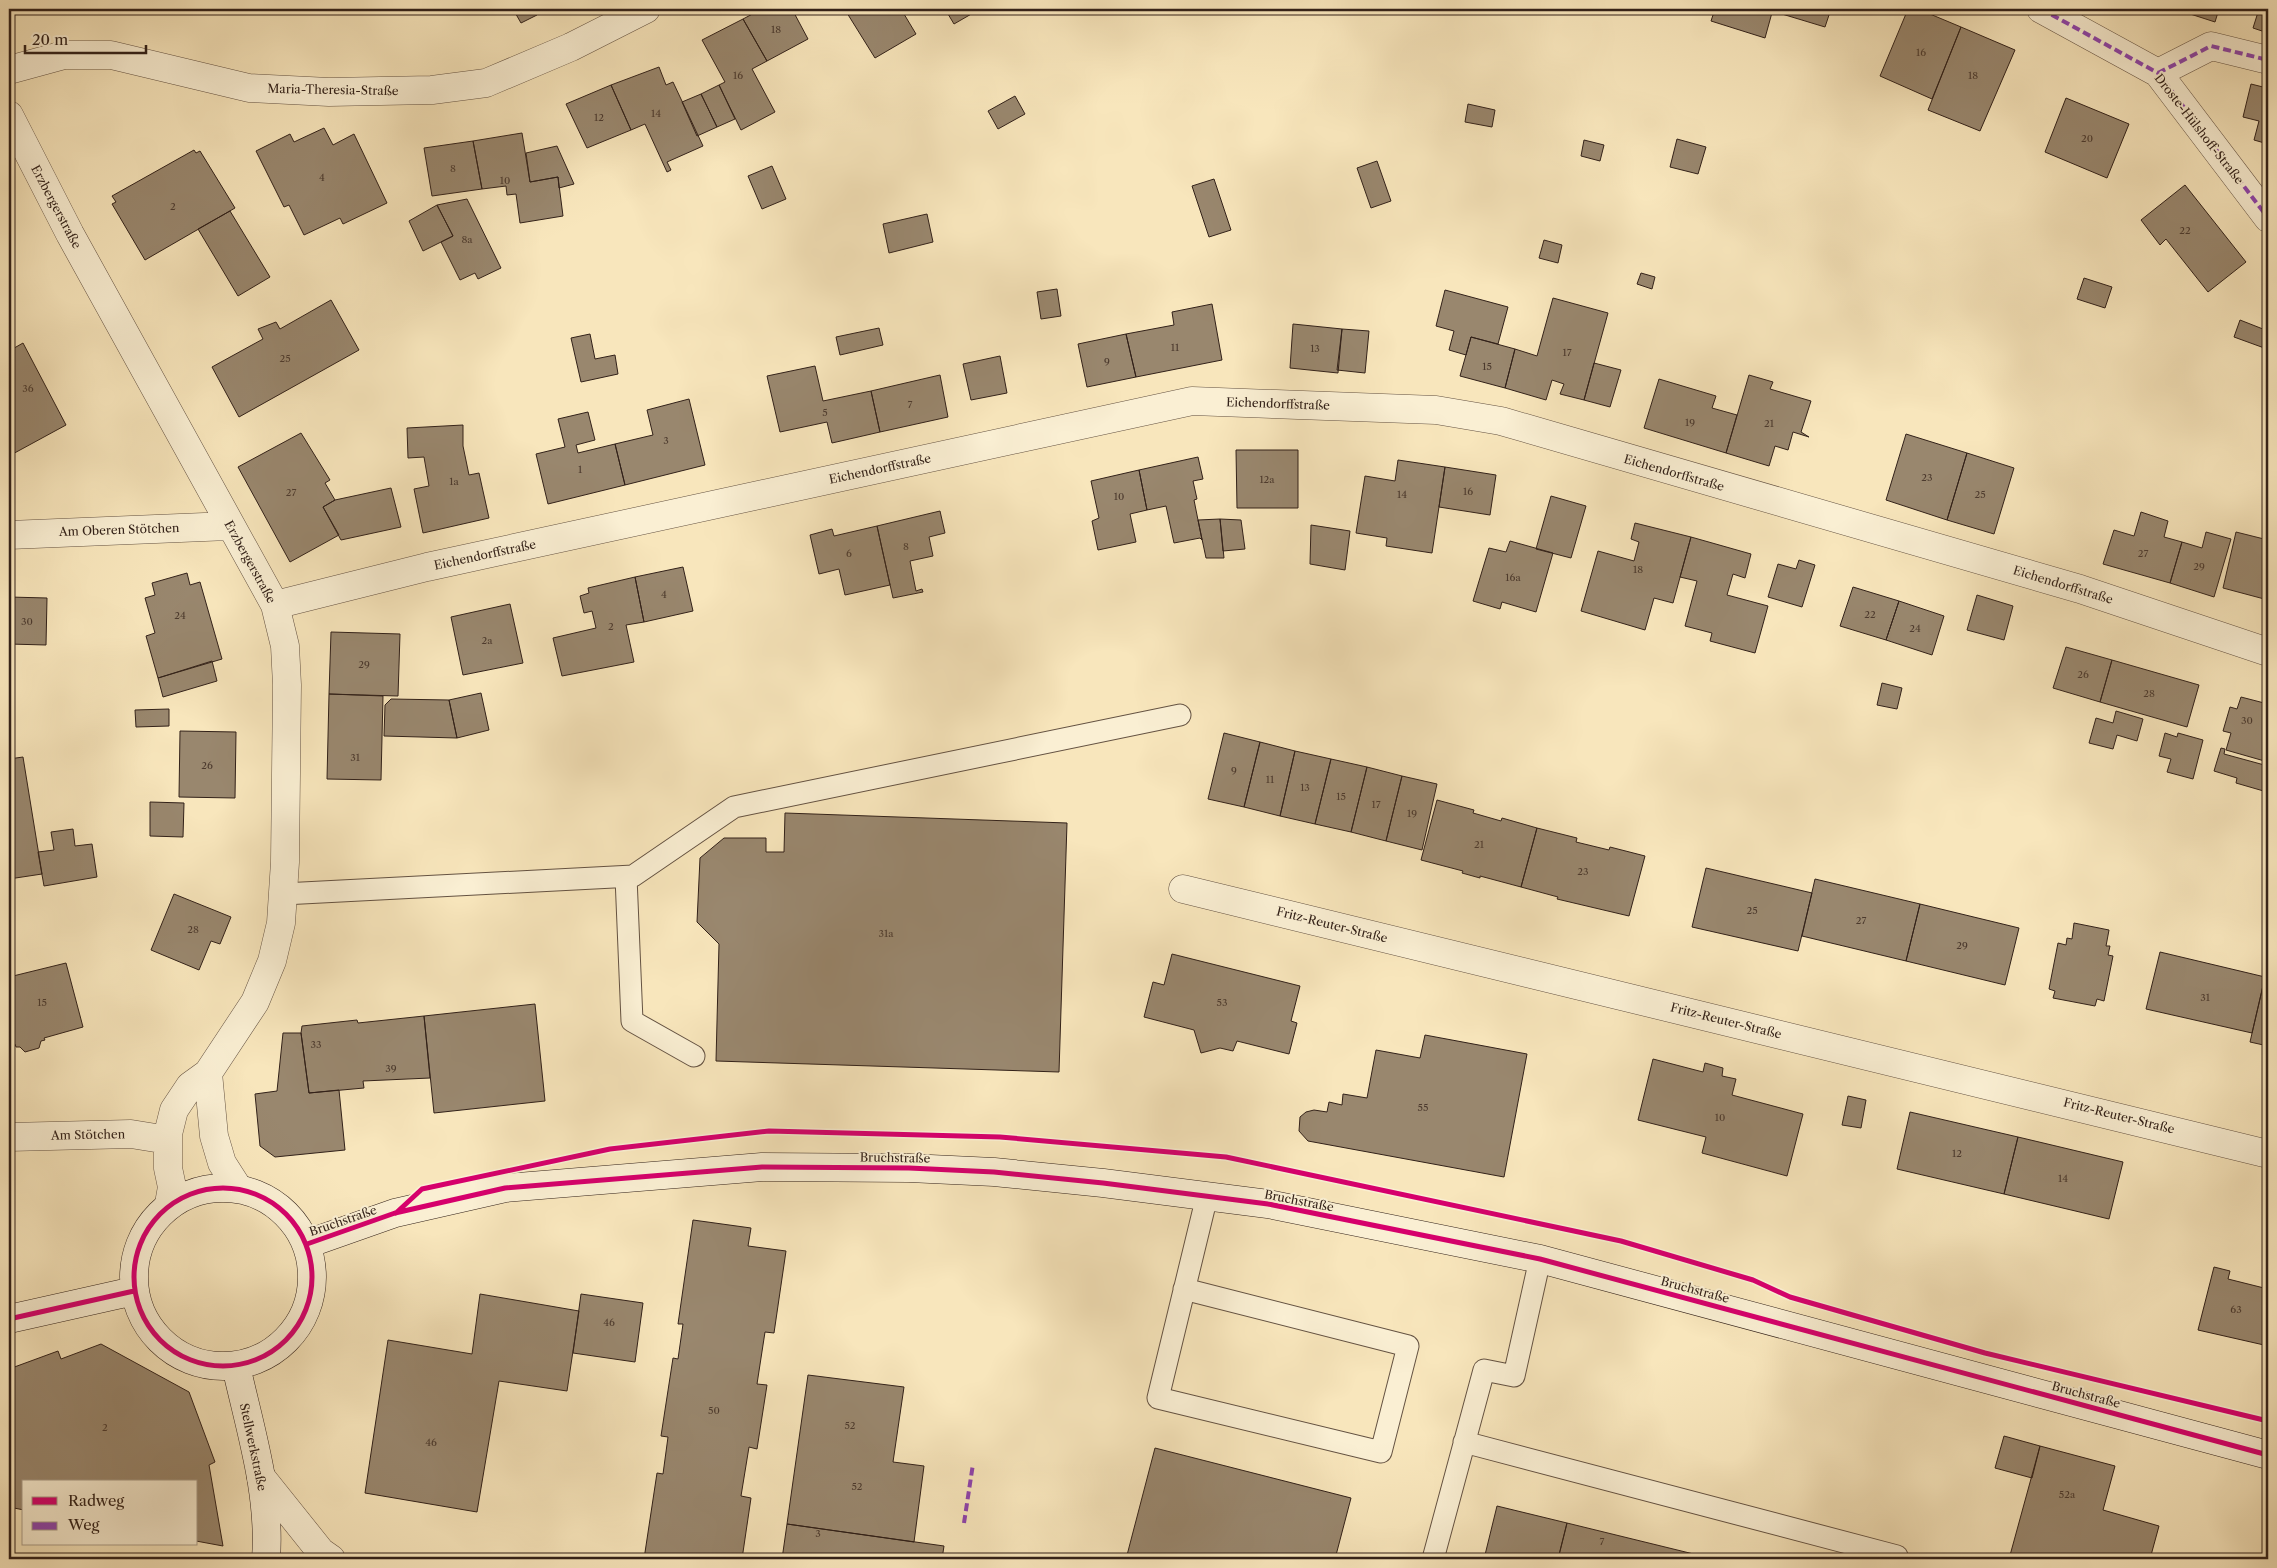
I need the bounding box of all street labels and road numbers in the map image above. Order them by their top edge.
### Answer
street label: Droste-Hülshoff-Straße [2152,71,2247,187]
street label: Maria-Theresia-Straße [267,81,399,98]
street label: Erzbergerstraße [28,162,85,251]
street label: Eichendorffstraße [1226,394,1330,413]
street label: Eichendorffstraße [828,450,932,487]
street label: Eichendorffstraße [1622,451,1726,494]
street label: Erzbergerstraße [222,518,280,606]
street label: Am Oberen Stötchen [57,520,180,539]
street label: Eichendorffstraße [433,536,537,573]
street label: Eichendorffstraße [2011,562,2115,607]
street label: Fritz-Reuter-Straße [1275,903,1389,946]
street label: Fritz-Reuter-Straße [1669,999,1783,1042]
street label: Fritz-Reuter-Straße [2062,1094,2176,1137]
street label: Am Stötchen [50,1126,126,1143]
street label: Bruchstraße [860,1149,931,1166]
street label: Bruchstraße [1263,1186,1335,1215]
street label: Bruchstraße [307,1202,379,1239]
street label: Bruchstraße [1659,1273,1731,1306]
street label: Bruchstraße [2050,1378,2122,1411]
street label: Stellwerkstraße [237,1402,270,1492]

